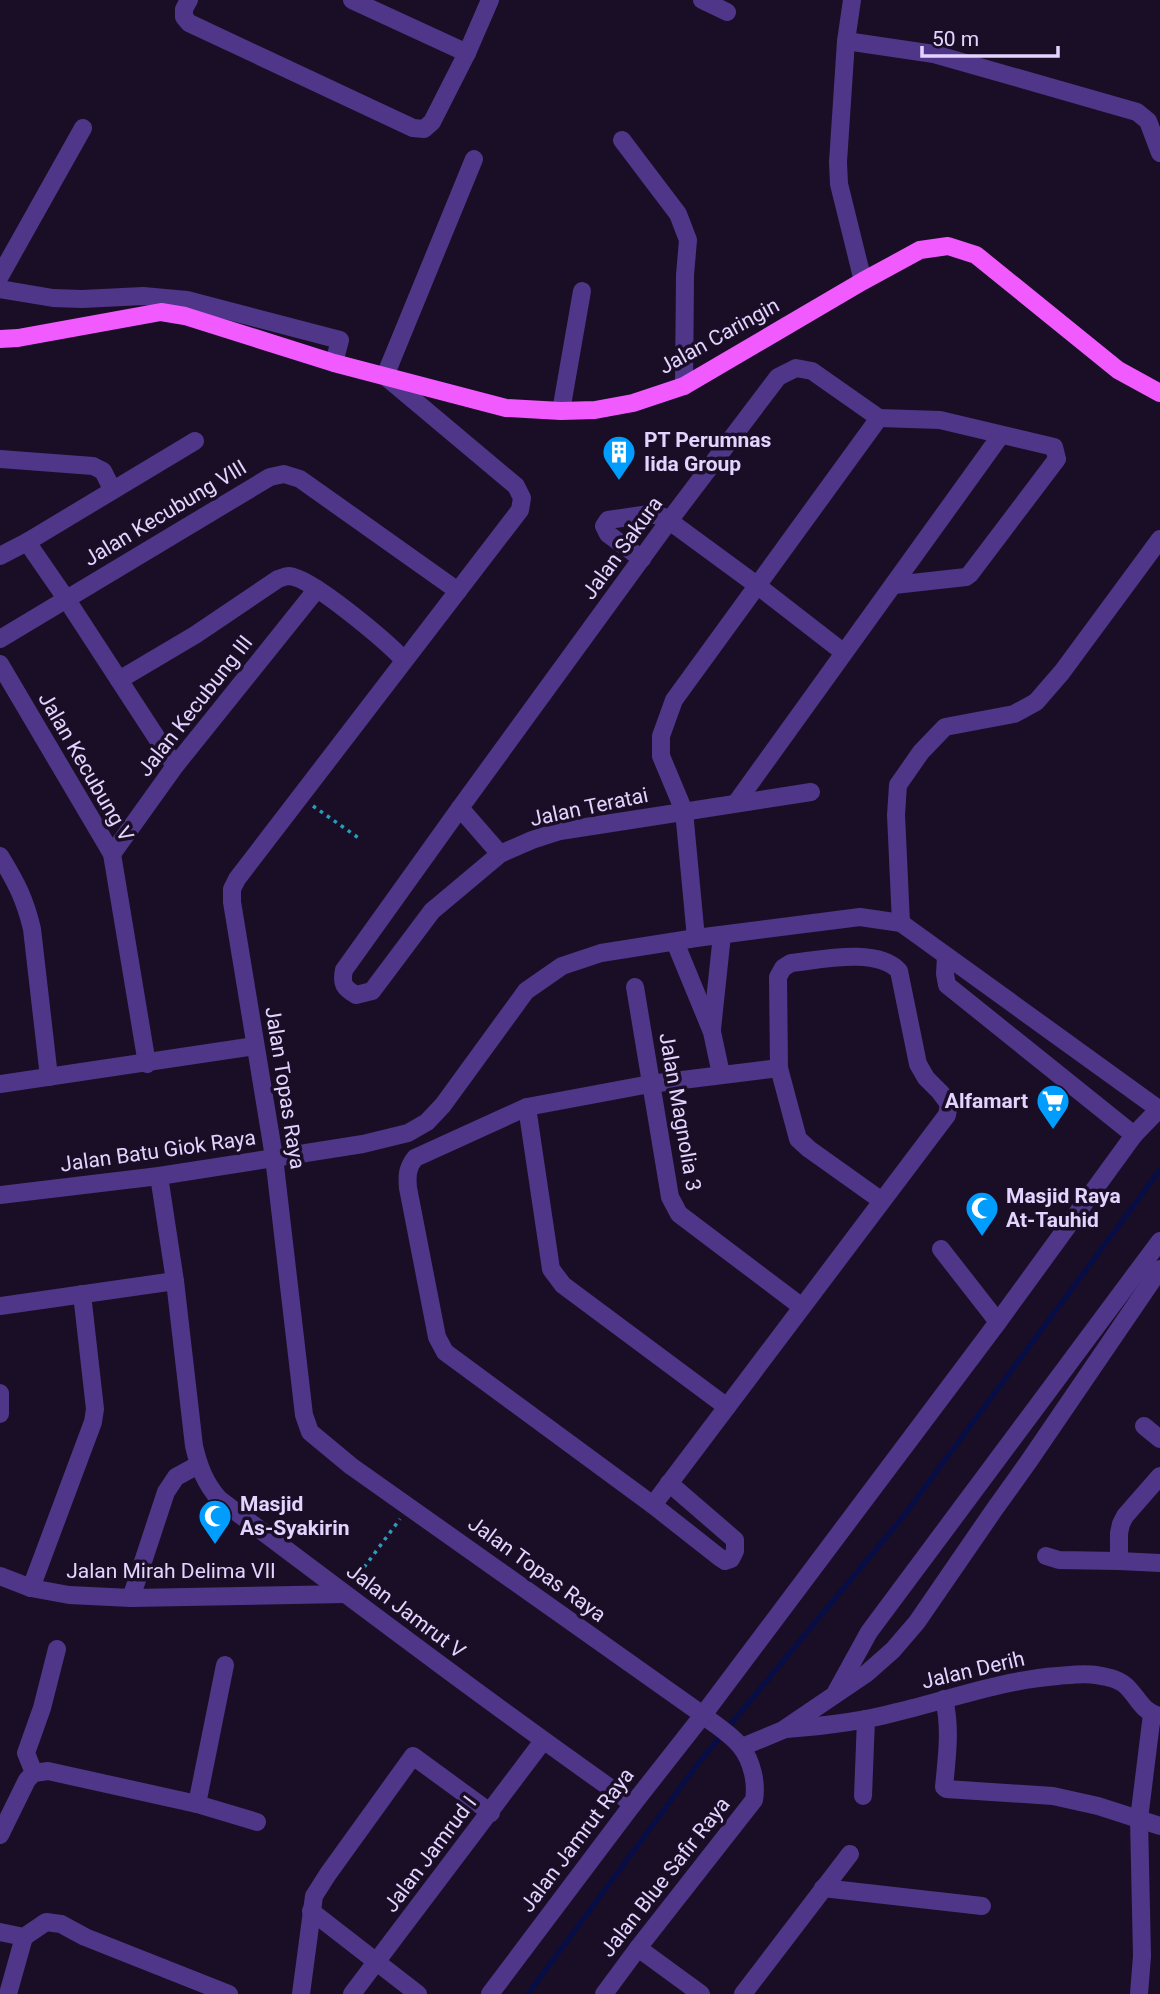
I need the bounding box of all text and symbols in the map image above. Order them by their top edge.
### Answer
scale bar [922,14,1058,58]
text: 50 m [932,27,979,51]
street label: Jalan Caringin [655,293,783,379]
place label: PT Perumnas Iida Group [644,428,772,476]
building icon: PT Perumnas Iida Group [600,433,638,482]
street label: Jalan Kecubung VIII [79,455,251,571]
street label: Jalan Sakura [577,492,667,604]
street label: Jalan Kecubung III [133,631,257,781]
street label: Jalan Kecubung V [34,688,139,846]
street label: Jalan Teratai [528,783,650,831]
street label: Jalan Topas Raya [260,1005,310,1171]
street label: Jalan Magnolia 3 [654,1031,706,1193]
supermarket icon: Alfamart [1034,1082,1072,1131]
place label: Alfamart [945,1089,1028,1113]
street label: Jalan Batu Giok Raya [59,1125,257,1177]
place label: Masjid Raya At-Tauhid [1006,1184,1121,1232]
mosque icon: Masjid Raya At-Tauhid [963,1189,1001,1238]
place label: Masjid As-Syakirin [240,1492,350,1540]
mosque icon: Masjid As-Syakirin [196,1497,234,1546]
street label: Jalan Topas Raya [464,1511,610,1627]
street label: Jalan Mirah Delima VII [66,1559,276,1583]
street label: Jalan Jamrut V [342,1559,470,1664]
street label: Jalan Derih [919,1646,1027,1694]
street label: Jalan Jamrut Raya [515,1763,639,1917]
street label: Jalan Jamrud I [379,1791,481,1917]
street label: Jalan Blue Safir Raya [595,1792,735,1962]

